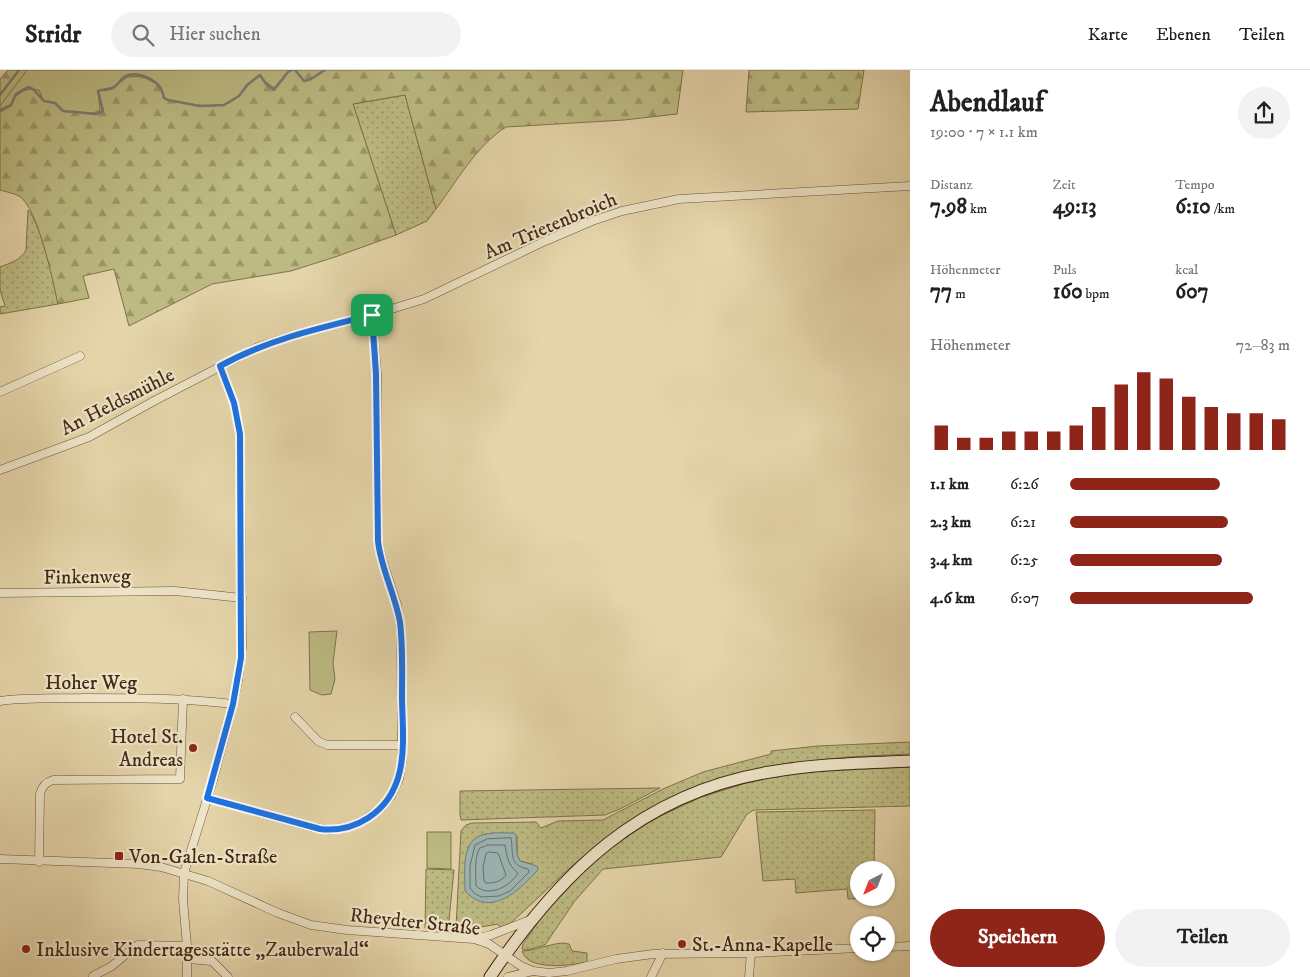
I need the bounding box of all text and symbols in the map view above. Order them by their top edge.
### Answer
search box [111,12,461,57]
text: Stridr [25,20,81,50]
icon: search [129,21,157,49]
text: Hier suchen [169,23,261,46]
text: Karte [1088,24,1128,46]
text: Ebenen [1156,24,1211,46]
text: Teilen [1239,24,1285,46]
text: Abendlauf [930,85,1044,120]
button: share [1238,87,1290,139]
text: 19:00 · 7 × 1.1 km [930,122,1038,142]
text: Distanz [930,176,973,194]
text: Zeit [1053,176,1076,194]
text: Tempo [1175,176,1215,194]
street label: Am Trietenbroich [480,187,621,266]
text: 7.98 [930,194,967,220]
text: 49:13 [1053,194,1096,220]
text: 6:10 [1175,194,1211,220]
text: km [967,200,987,218]
text: /km [1211,200,1235,218]
text: Höhenmeter [930,261,1000,279]
text: Puls [1053,261,1076,279]
text: kcal [1175,261,1198,279]
text: 77 [930,279,952,305]
text: 160 [1053,279,1083,305]
text: 607 [1175,279,1209,305]
text: m [952,285,966,303]
text: bpm [1083,285,1110,303]
pin [351,294,393,336]
icon: arrive [358,301,386,329]
text: Höhenmeter [930,335,1011,355]
text: 72–83 m [1236,335,1290,355]
street label: An Heldsmühle [57,363,179,442]
text: 1.1 km [930,474,969,494]
text: 6:26 [1010,474,1039,494]
text: 2.3 km [930,512,971,532]
text: 6:21 [1010,512,1036,532]
text: 3.4 km [930,550,973,570]
text: 6:25 [1010,550,1038,570]
street label: Finkenweg [43,564,131,591]
text: 4.6 km [930,588,975,608]
text: 6:07 [1010,588,1040,608]
street label: Hoher Weg [45,671,137,696]
place label: Hotel St. Andreas [110,725,183,773]
marker: Hotel St. Andreas [187,742,199,754]
place label: Von-Galen-Straße [128,845,277,870]
marker: Von-Galen-Straße [113,850,125,862]
north arrow [850,861,895,906]
map controls [850,861,895,961]
street label: Rheydter Straße [348,903,481,942]
button: Speichern [930,909,1105,967]
button: Teilen [1115,909,1290,967]
button: locate [850,916,895,961]
place label: St.-Anna-Kapelle [692,933,833,958]
place label: Inklusive Kindertagesstätte „Zauberwald“ [36,938,369,963]
marker: St.-Anna-Kapelle [676,938,688,950]
marker: Inklusive Kindertagesstätte „Zauberwald“ [20,943,32,955]

